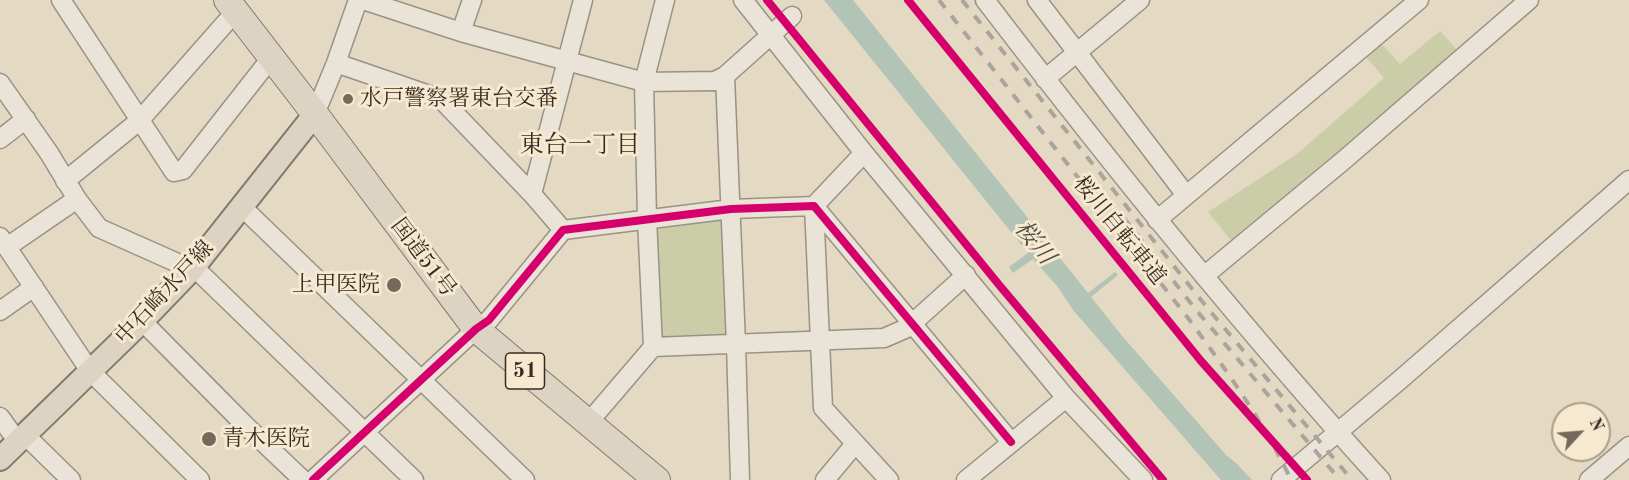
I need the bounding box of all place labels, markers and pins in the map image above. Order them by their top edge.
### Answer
place label: 水戸警察署東台交番 [360,86,558,112]
marker: 水戸警察署東台交番 [341,92,355,106]
place label: 上甲医院 [292,272,380,298]
marker: 上甲医院 [385,276,403,294]
place label: 青木医院 [222,426,310,452]
marker: 青木医院 [200,430,218,448]

